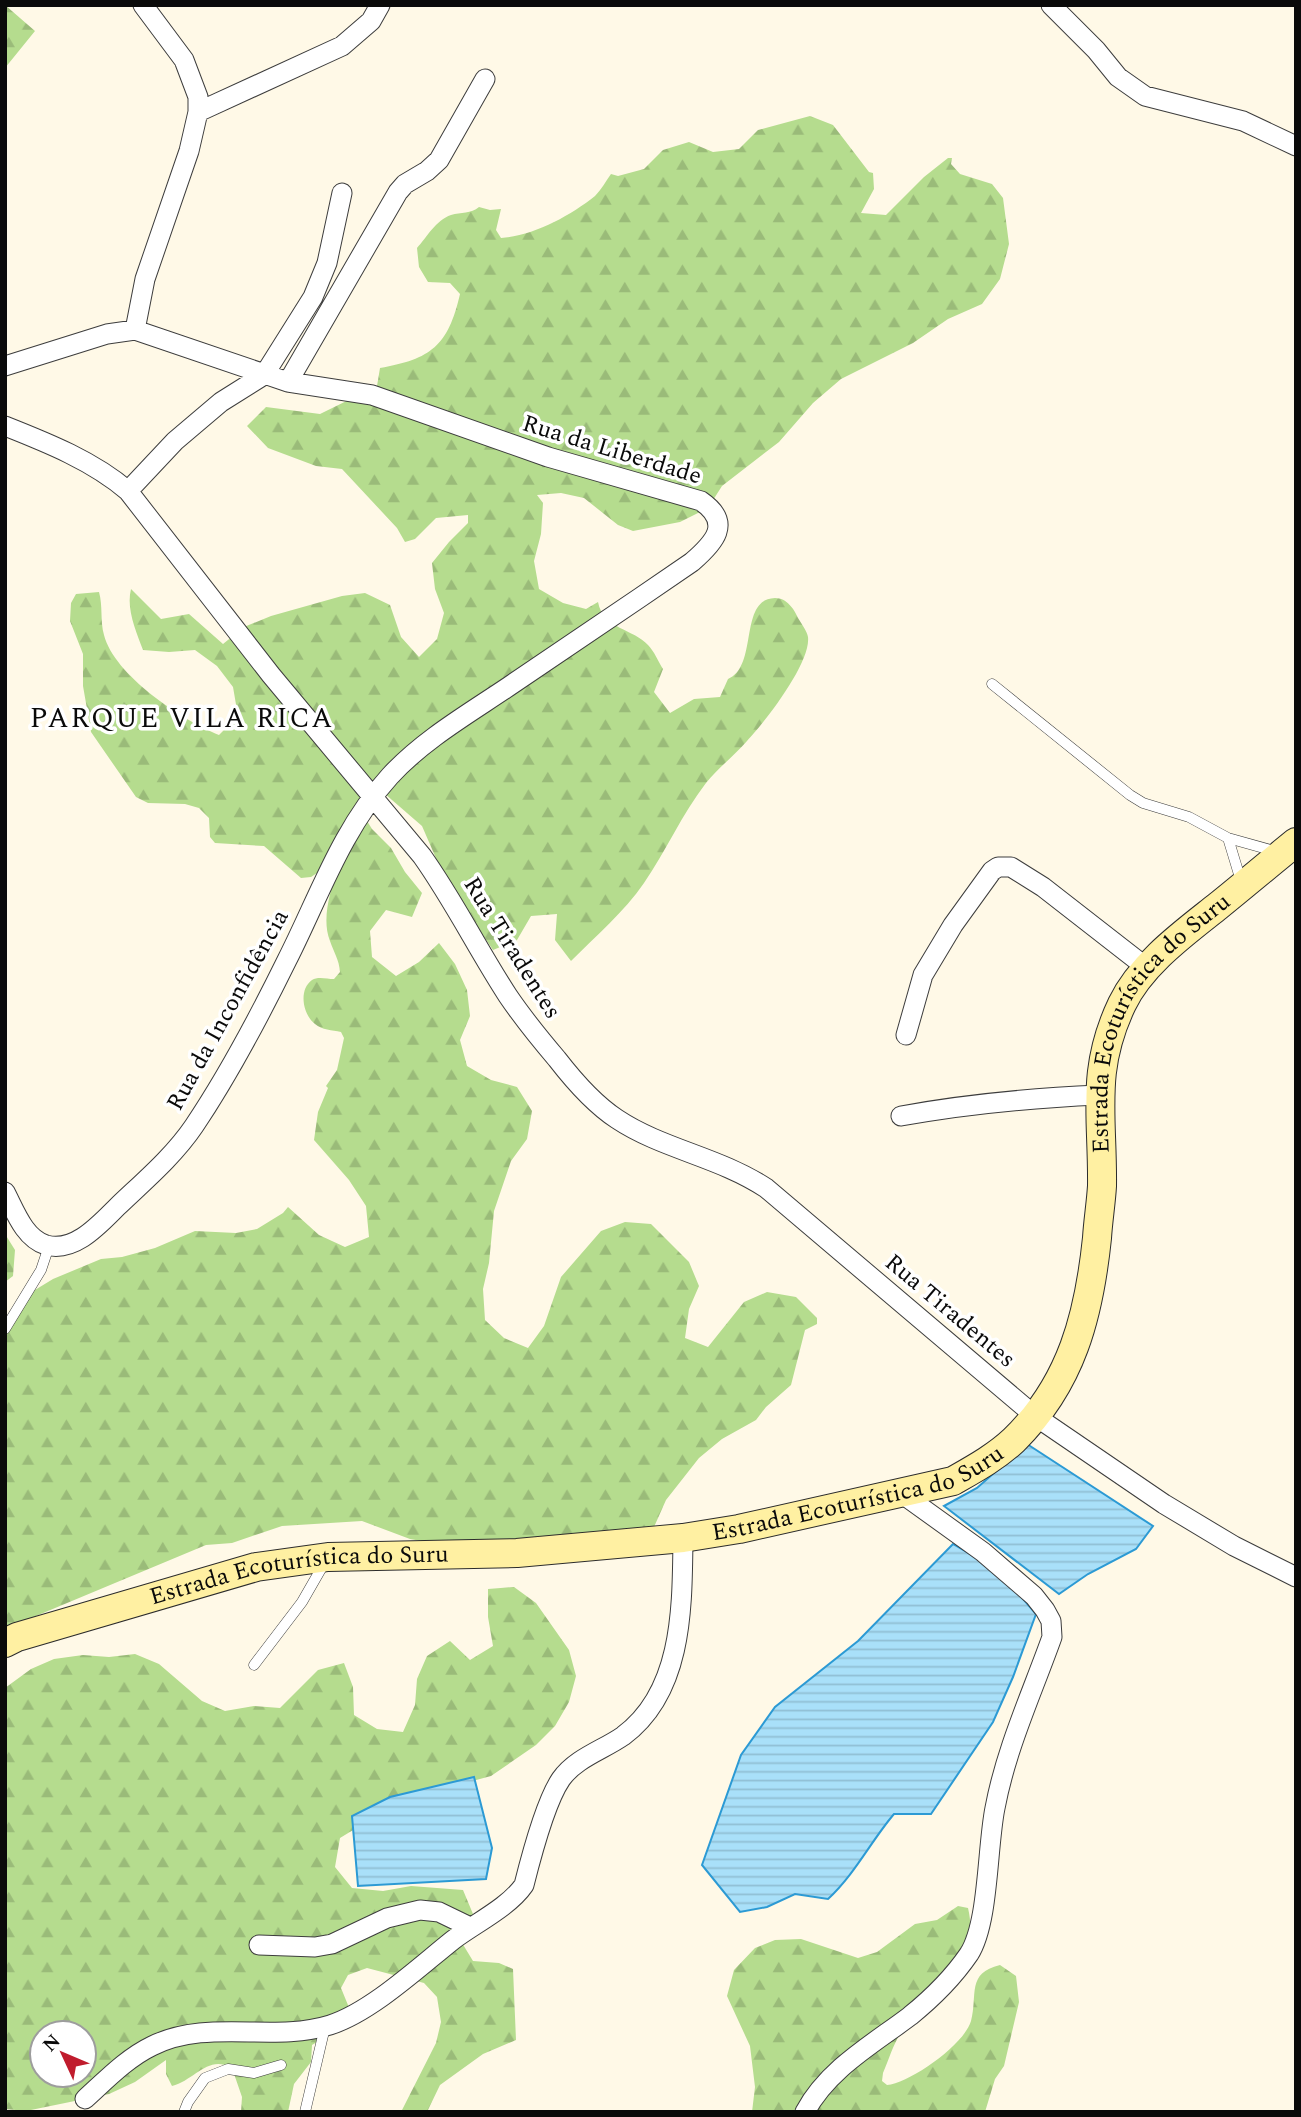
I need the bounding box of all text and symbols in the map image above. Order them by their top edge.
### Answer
street label: Rua da Liberdade [518,406,706,494]
district label: PARQUE VILA RICA [30,697,334,740]
street label: Rua Tiradentes [454,870,570,1026]
street label: Estrada Ecoturística do Suru [1082,885,1239,1154]
street label: Rua da Inconfidência [158,903,298,1117]
street label: Rua Tiradentes [876,1245,1024,1377]
street label: Estrada Ecoturística do Suru [709,1436,1012,1551]
street label: Estrada Ecoturística do Suru [145,1536,449,1615]
north arrow [28,2019,98,2089]
text: N [36,2028,68,2059]

